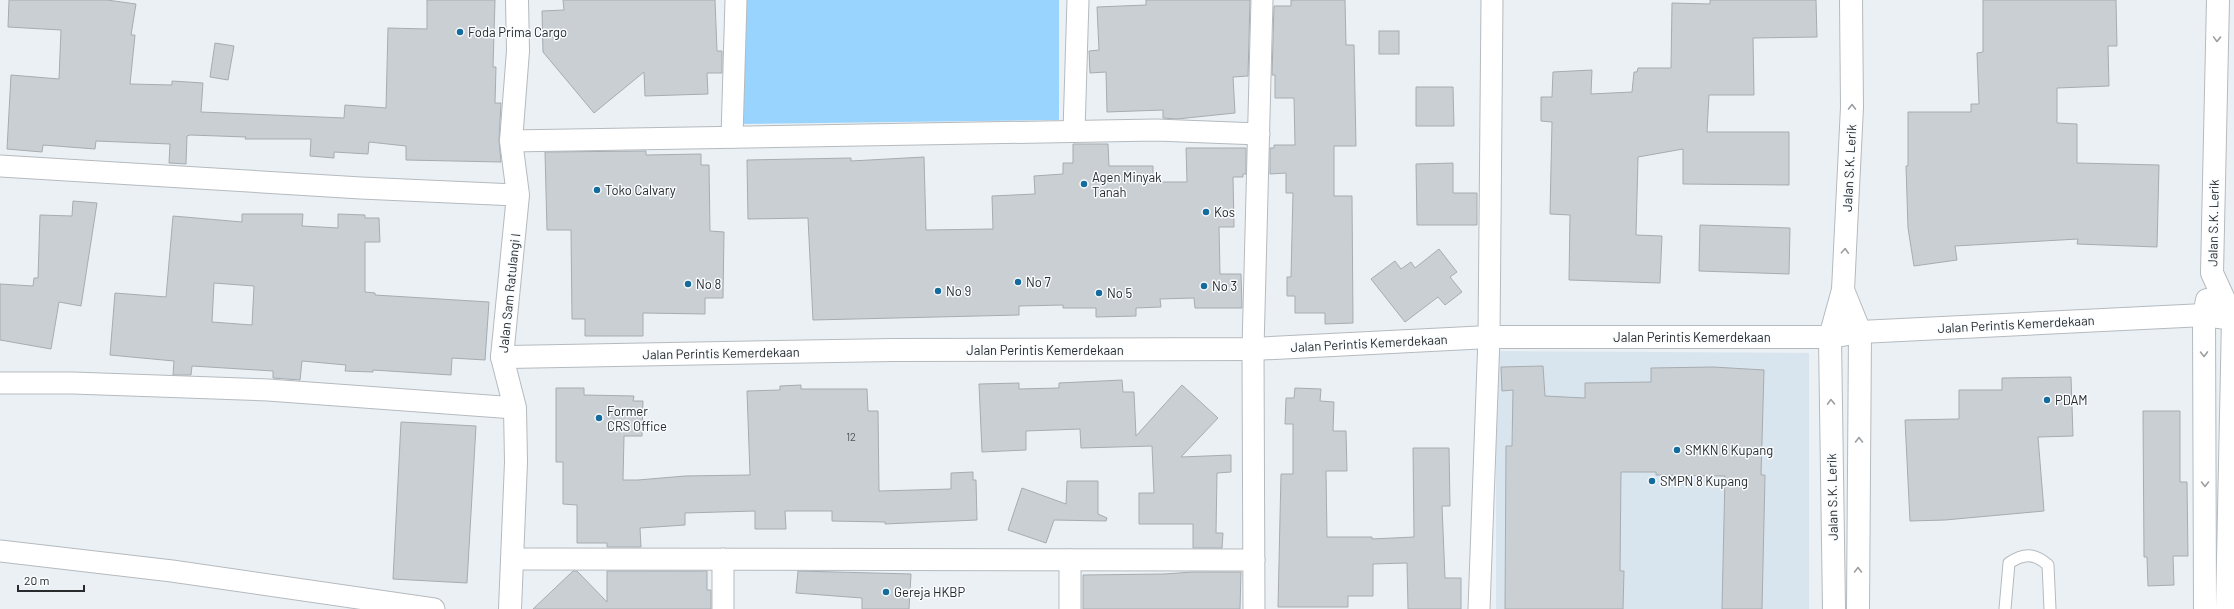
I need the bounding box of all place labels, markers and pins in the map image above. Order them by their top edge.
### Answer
place label: Foda Prima Cargo [468,24,567,40]
marker: Foda Prima Cargo [455,27,465,37]
place label: Agen Minyak Tanah [1092,169,1162,200]
marker: Agen Minyak Tanah [1079,179,1089,189]
place label: Toko Calvary [605,182,676,198]
marker: Toko Calvary [592,185,602,195]
place label: Kos [1214,204,1235,220]
marker: Kos [1201,207,1211,217]
place label: No 7 [1026,274,1051,290]
place label: No 8 [696,276,721,292]
marker: No 7 [1013,277,1023,287]
place label: No 3 [1212,278,1237,294]
marker: No 8 [683,279,693,289]
marker: No 3 [1199,281,1209,291]
place label: No 9 [946,283,971,299]
place label: No 5 [1107,285,1132,301]
marker: No 9 [933,286,943,296]
marker: No 5 [1094,288,1104,298]
place label: PDAM [2055,392,2088,408]
marker: PDAM [2042,395,2052,405]
place label: Former CRS Office [607,403,667,434]
marker: Former CRS Office [594,413,604,423]
place label: SMKN 6 Kupang [1685,442,1773,458]
marker: SMKN 6 Kupang [1672,445,1682,455]
place label: SMPN 8 Kupang [1660,473,1748,489]
marker: SMPN 8 Kupang [1647,476,1657,486]
place label: Gereja HKBP [894,584,966,600]
marker: Gereja HKBP [881,587,891,597]

